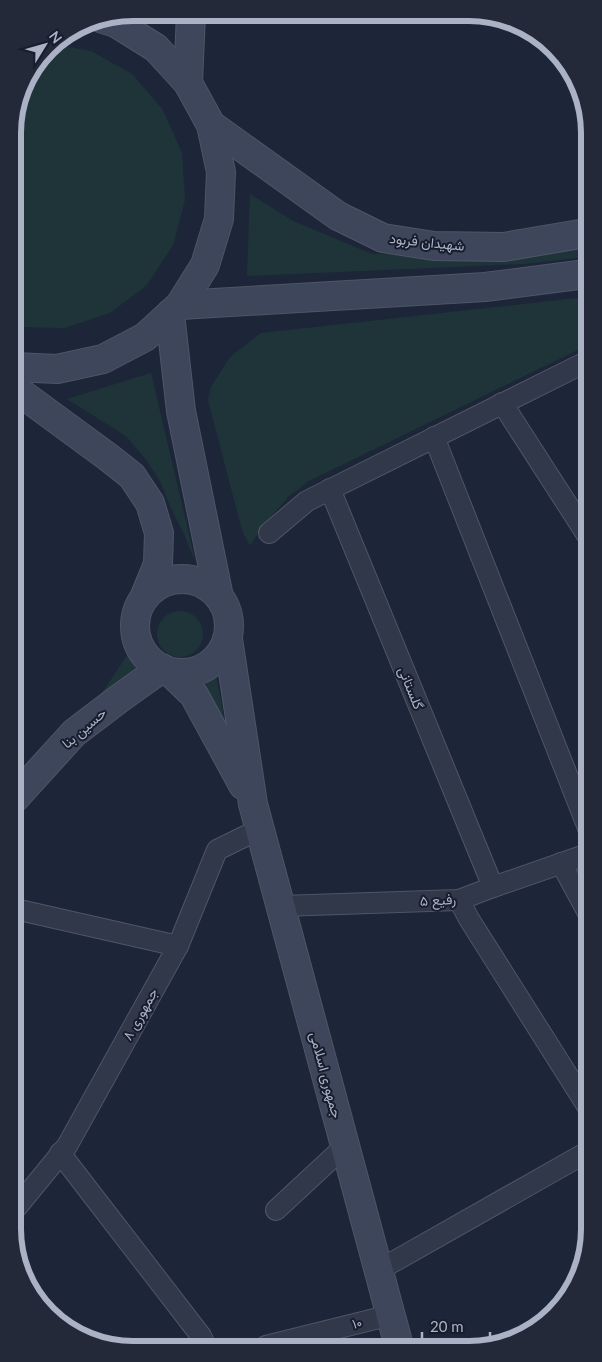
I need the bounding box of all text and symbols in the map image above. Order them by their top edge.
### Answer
north arrow [20,20,70,70]
text: N [46,27,66,46]
street label: شهيدان فربود [389,229,465,255]
street label: گلستانی [394,664,428,712]
street label: حسین بنا [58,704,110,752]
street label: رفیع ۵ [419,890,457,912]
street label: جمهوری ۸ [118,985,162,1043]
street label: جمهوری اسلامی [306,1030,346,1120]
scale bar [422,1310,490,1342]
street label: ۱۰ [350,1313,364,1332]
text: 20 m [430,1317,464,1335]

